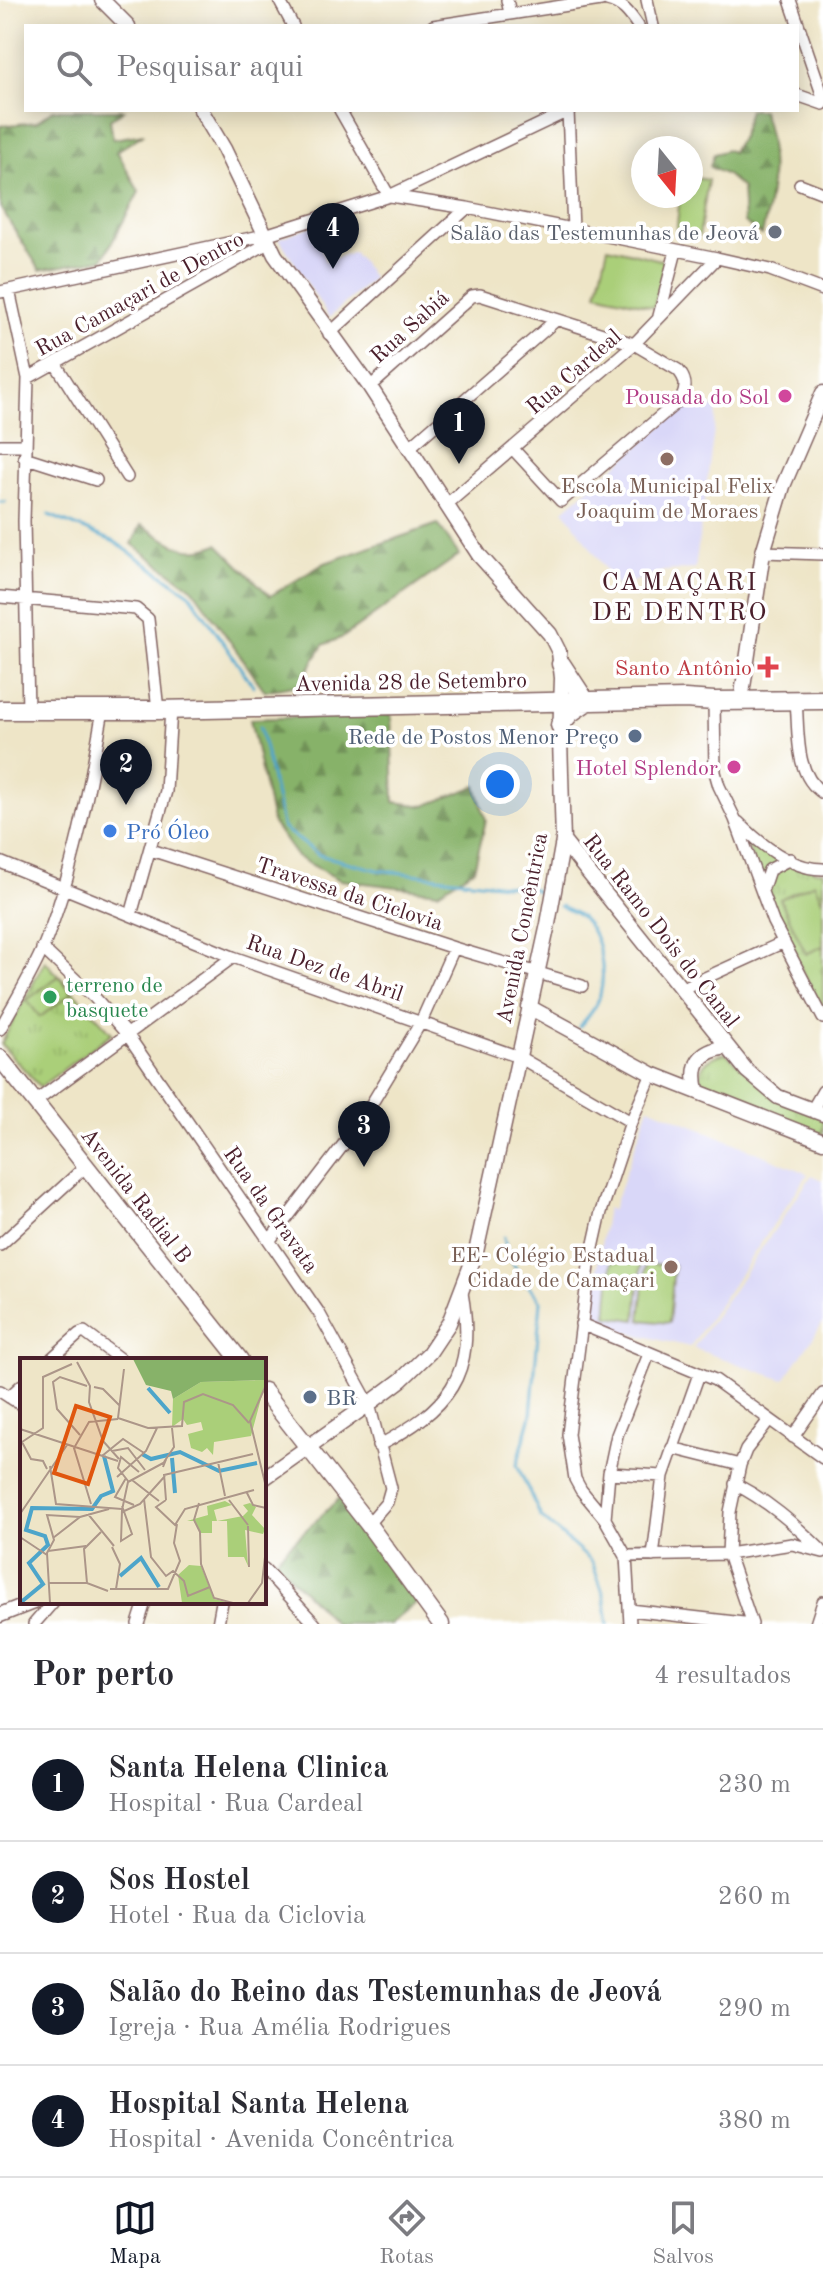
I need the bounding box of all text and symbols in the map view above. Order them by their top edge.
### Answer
search box [24,24,799,112]
icon: search [52,46,96,90]
text: Pesquisar aqui [116,53,303,83]
north arrow [631,136,703,208]
pin: 4 [307,203,359,269]
place label: Salão das Testemunhas de Jeová [450,223,759,245]
marker: Salão das Testemunhas de Jeová [766,223,784,241]
street label: Rua Camaçari de Dentro [32,228,248,361]
street label: Rua Sabiá [367,287,454,368]
street label: Rua Cardeal [523,326,626,419]
place label: Pousada do Sol [625,387,769,409]
marker: Pousada do Sol [776,387,794,405]
pin: 1 [433,398,485,464]
marker: Escola Municipal Felix Joaquim de Moraes [658,450,676,468]
place label: Escola Municipal Felix Joaquim de Moraes [561,476,773,523]
district label: CAMAÇARI DE DENTRO [591,570,769,626]
place label: Santo Antônio [615,658,752,680]
marker: Santo Antônio [759,658,777,676]
street label: Avenida 28 de Setembro [295,670,527,696]
place label: Rede de Postos Menor Preço [348,727,619,749]
marker: Rede de Postos Menor Preço [626,727,644,745]
pin: 2 [100,739,152,805]
place label: Hotel Splendor [575,758,718,780]
marker: Hotel Splendor [725,758,743,776]
your location [480,764,520,804]
place label: Pró Óleo [126,818,209,844]
marker: Pró Óleo [101,822,119,840]
street label: Avenida Concêntrica [494,831,552,1026]
street label: Rua Ramo Dois do Canal [578,831,742,1032]
street label: Travessa da Ciclovia [253,854,446,936]
street label: Rua Dez de Abril [243,932,406,1006]
place label: terreno de basquete [66,975,163,1022]
marker: terreno de basquete [41,988,59,1006]
pin: 3 [338,1101,390,1167]
street label: Avenida Radial B [76,1125,195,1268]
street label: Rua da Gravata [219,1143,322,1277]
place label: EE- Colégio Estadual Cidade de Camaçari [450,1245,655,1292]
marker: EE- Colégio Estadual Cidade de Camaçari [662,1258,680,1276]
inset map [20,1358,266,1604]
marker: BR [301,1388,319,1406]
place label: BR [326,1388,357,1410]
text: Por perto [32,1659,174,1693]
text: 4 resultados [654,1663,791,1689]
text: Santa Helena Clinica [108,1754,388,1784]
text: 1 [50,1772,66,1798]
text: 230 m [718,1772,791,1798]
text: Hospital · Rua Cardeal [108,1791,363,1817]
text: Sos Hostel [108,1866,250,1896]
text: 2 [50,1884,66,1910]
text: 260 m [718,1884,791,1910]
text: Hotel · Rua da Ciclovia [108,1903,366,1929]
text: Salão do Reino das Testemunhas de Jeová [108,1978,662,2008]
text: 3 [50,1996,66,2022]
text: 290 m [718,1996,791,2022]
text: Igreja · Rua Amélia Rodrigues [108,2015,451,2041]
text: Hospital Santa Helena [108,2090,409,2120]
text: 4 [50,2108,66,2134]
text: 380 m [718,2108,791,2134]
text: Hospital · Avenida Concêntrica [108,2127,454,2153]
tab: Mapa [109,2196,161,2271]
tab: Rotas [379,2196,434,2271]
tab: Salvos [652,2196,714,2271]

